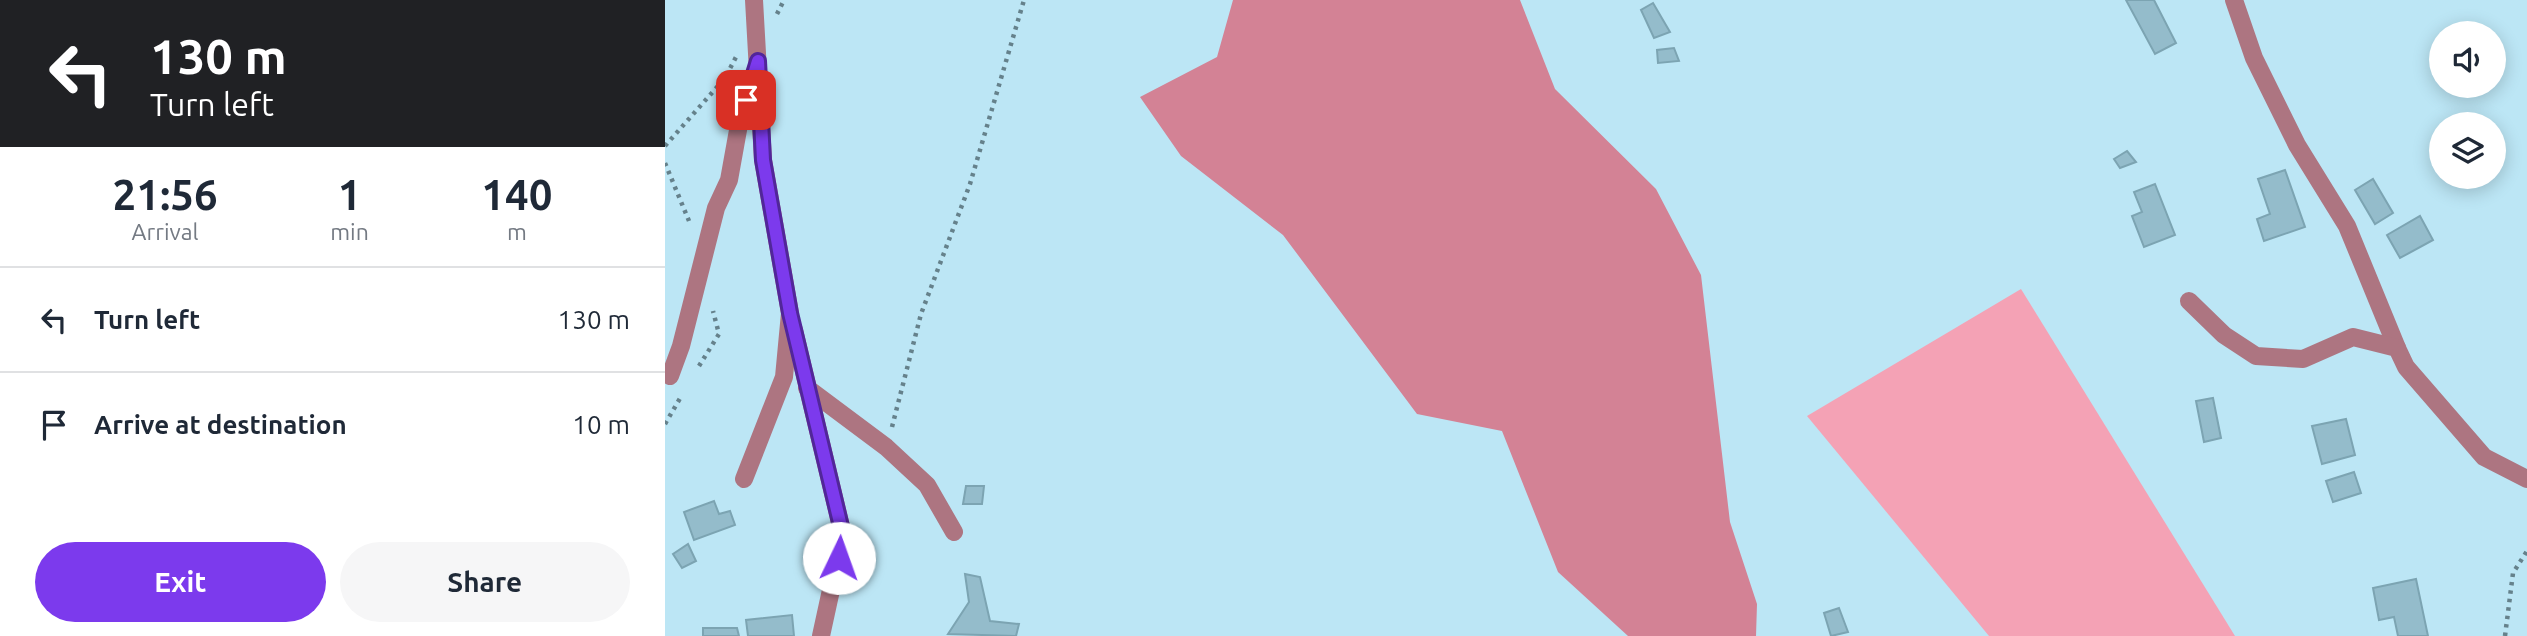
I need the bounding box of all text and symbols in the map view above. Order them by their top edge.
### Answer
map controls [2429,21,2506,189]
button: sound [2429,21,2506,98]
icon: left [35,28,126,119]
text: 130 m [150,28,287,83]
pin [716,70,776,130]
icon: arrive [727,81,765,119]
text: Turn left [150,86,274,122]
button: layers [2429,112,2506,189]
text: 21:56 [113,171,218,218]
text: 1 [338,171,361,218]
text: 140 [481,171,552,218]
text: Arrival [132,219,199,244]
text: min [330,219,369,244]
text: m [507,219,527,244]
icon: left [35,301,73,339]
text: Turn left [94,305,200,334]
text: 130 m [558,305,630,334]
icon: arrive [35,406,73,444]
text: Arrive at destination [94,410,347,439]
text: 10 m [572,410,630,439]
position arrow [802,521,876,595]
button: Exit [35,542,326,622]
button: Share [340,542,630,622]

